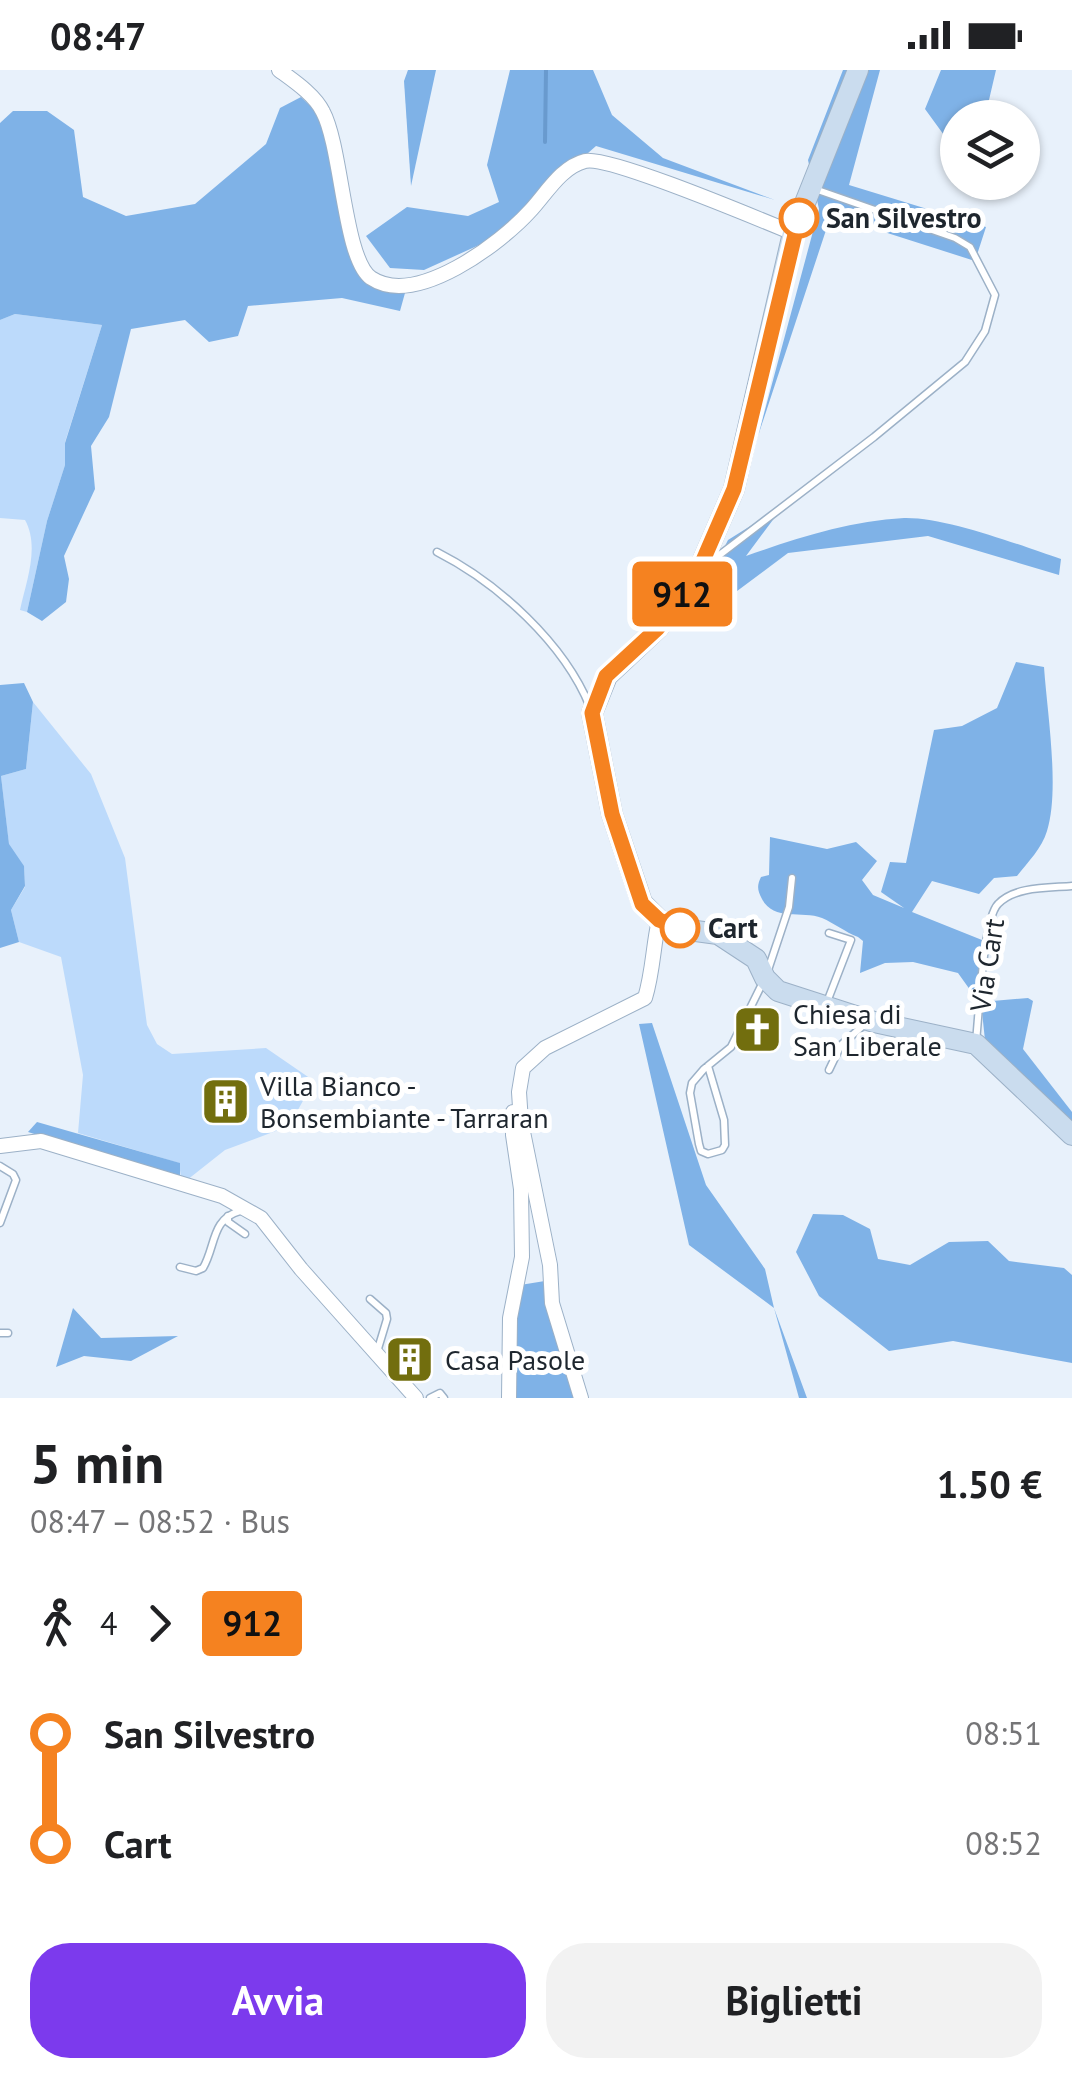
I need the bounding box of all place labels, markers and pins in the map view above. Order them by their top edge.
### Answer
marker: San Silvestro [780,199,818,237]
place label: San Silvestro [826,199,982,236]
marker: Cart [661,909,699,947]
place label: Cart [708,909,758,946]
place label: Chiesa di San Liberale [793,995,942,1064]
church icon: Chiesa di San Liberale [732,1004,784,1056]
place label: Villa Bianco - Bonsembiante - Tarraran [259,1067,549,1136]
building icon: Villa Bianco - Bonsembiante - Tarraran [199,1076,251,1128]
building icon: Casa Pasole [384,1334,436,1386]
place label: Casa Pasole [445,1341,585,1378]

